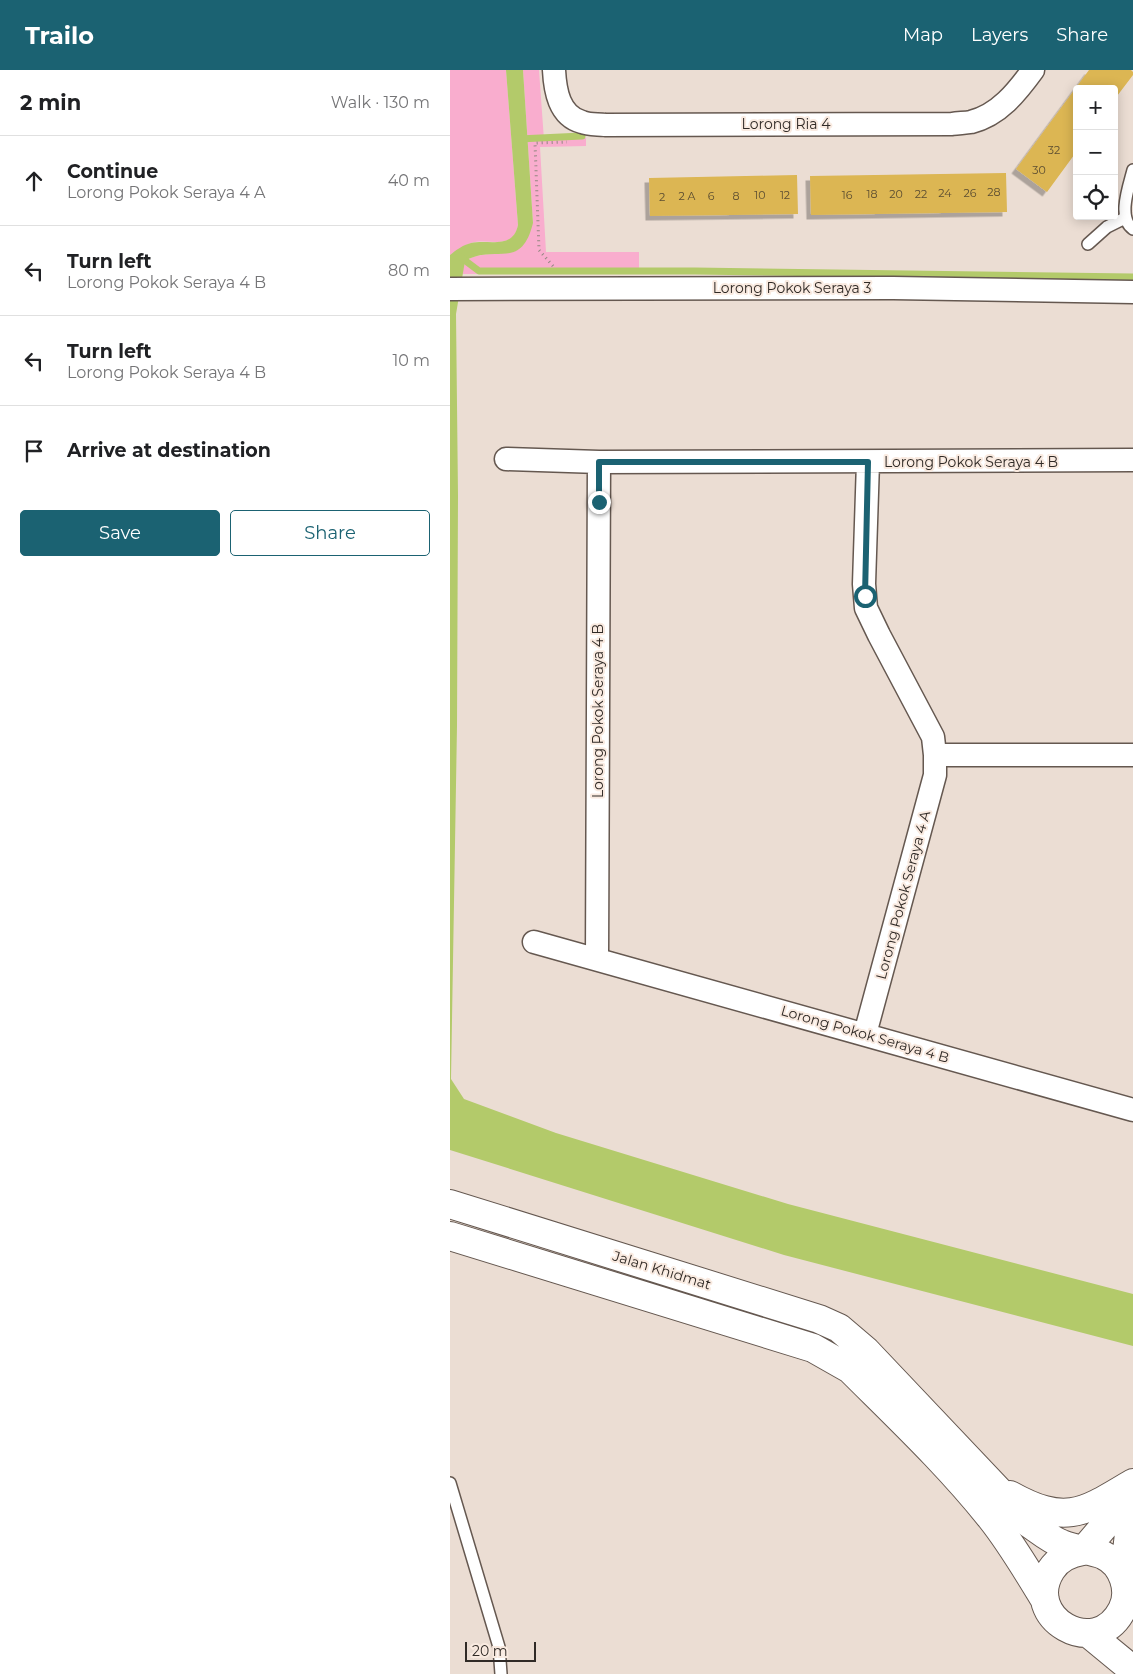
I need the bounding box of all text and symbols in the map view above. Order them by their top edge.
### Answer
text: Trailo [25,21,94,50]
text: Map [903,24,943,46]
text: Layers [971,24,1028,46]
text: Share [1056,24,1108,46]
map controls [1073,85,1118,220]
button: + [1073,85,1118,130]
text: 2 min [20,90,81,115]
text: Walk · 130 m [331,93,430,112]
street label: Lorong Ria 4 [742,115,831,133]
button: − [1073,130,1118,175]
house number: 32 [1048,143,1060,157]
text: Continue [67,160,158,183]
house number: 30 [1032,163,1046,177]
icon: ahead [20,167,48,195]
text: 40 m [388,171,430,190]
button: locate [1073,175,1118,220]
text: Lorong Pokok Seraya 4 A [67,183,266,202]
house number: 28 [987,185,1001,199]
house number: 24 [938,186,952,200]
house number: 26 [964,186,977,200]
house number: 18 [867,187,878,201]
house number: 20 [889,187,903,201]
house number: 22 [915,187,927,201]
house number: 10 [754,188,766,202]
house number: 12 [780,188,790,202]
house number: 16 [842,188,853,202]
house number: 2 A [678,189,696,203]
house number: 6 [708,189,715,203]
house number: 8 [732,189,740,203]
house number: 2 [659,190,665,204]
text: Turn left [67,250,152,273]
icon: left [20,257,48,285]
text: 80 m [388,261,430,280]
text: Lorong Pokok Seraya 4 B [67,273,266,292]
street label: Lorong Pokok Seraya 3 [713,279,871,297]
text: Turn left [67,340,152,363]
icon: left [20,347,48,375]
text: 10 m [392,351,430,370]
text: Lorong Pokok Seraya 4 B [67,363,266,382]
icon: arrive [20,437,48,465]
text: Arrive at destination [67,439,271,462]
street label: Lorong Pokok Seraya 4 B [884,453,1058,471]
route end [588,491,611,514]
button: Save [20,510,220,556]
button: Share [230,510,430,556]
route start [854,585,877,608]
street label: Lorong Pokok Seraya 4 B [589,624,607,798]
street label: Lorong Pokok Seraya 4 A [872,808,934,981]
street label: Lorong Pokok Seraya 4 B [779,1001,951,1067]
street label: Jalan Khidmat [610,1246,714,1294]
scale bar [465,1639,536,1662]
text: 20 m [472,1642,508,1660]

